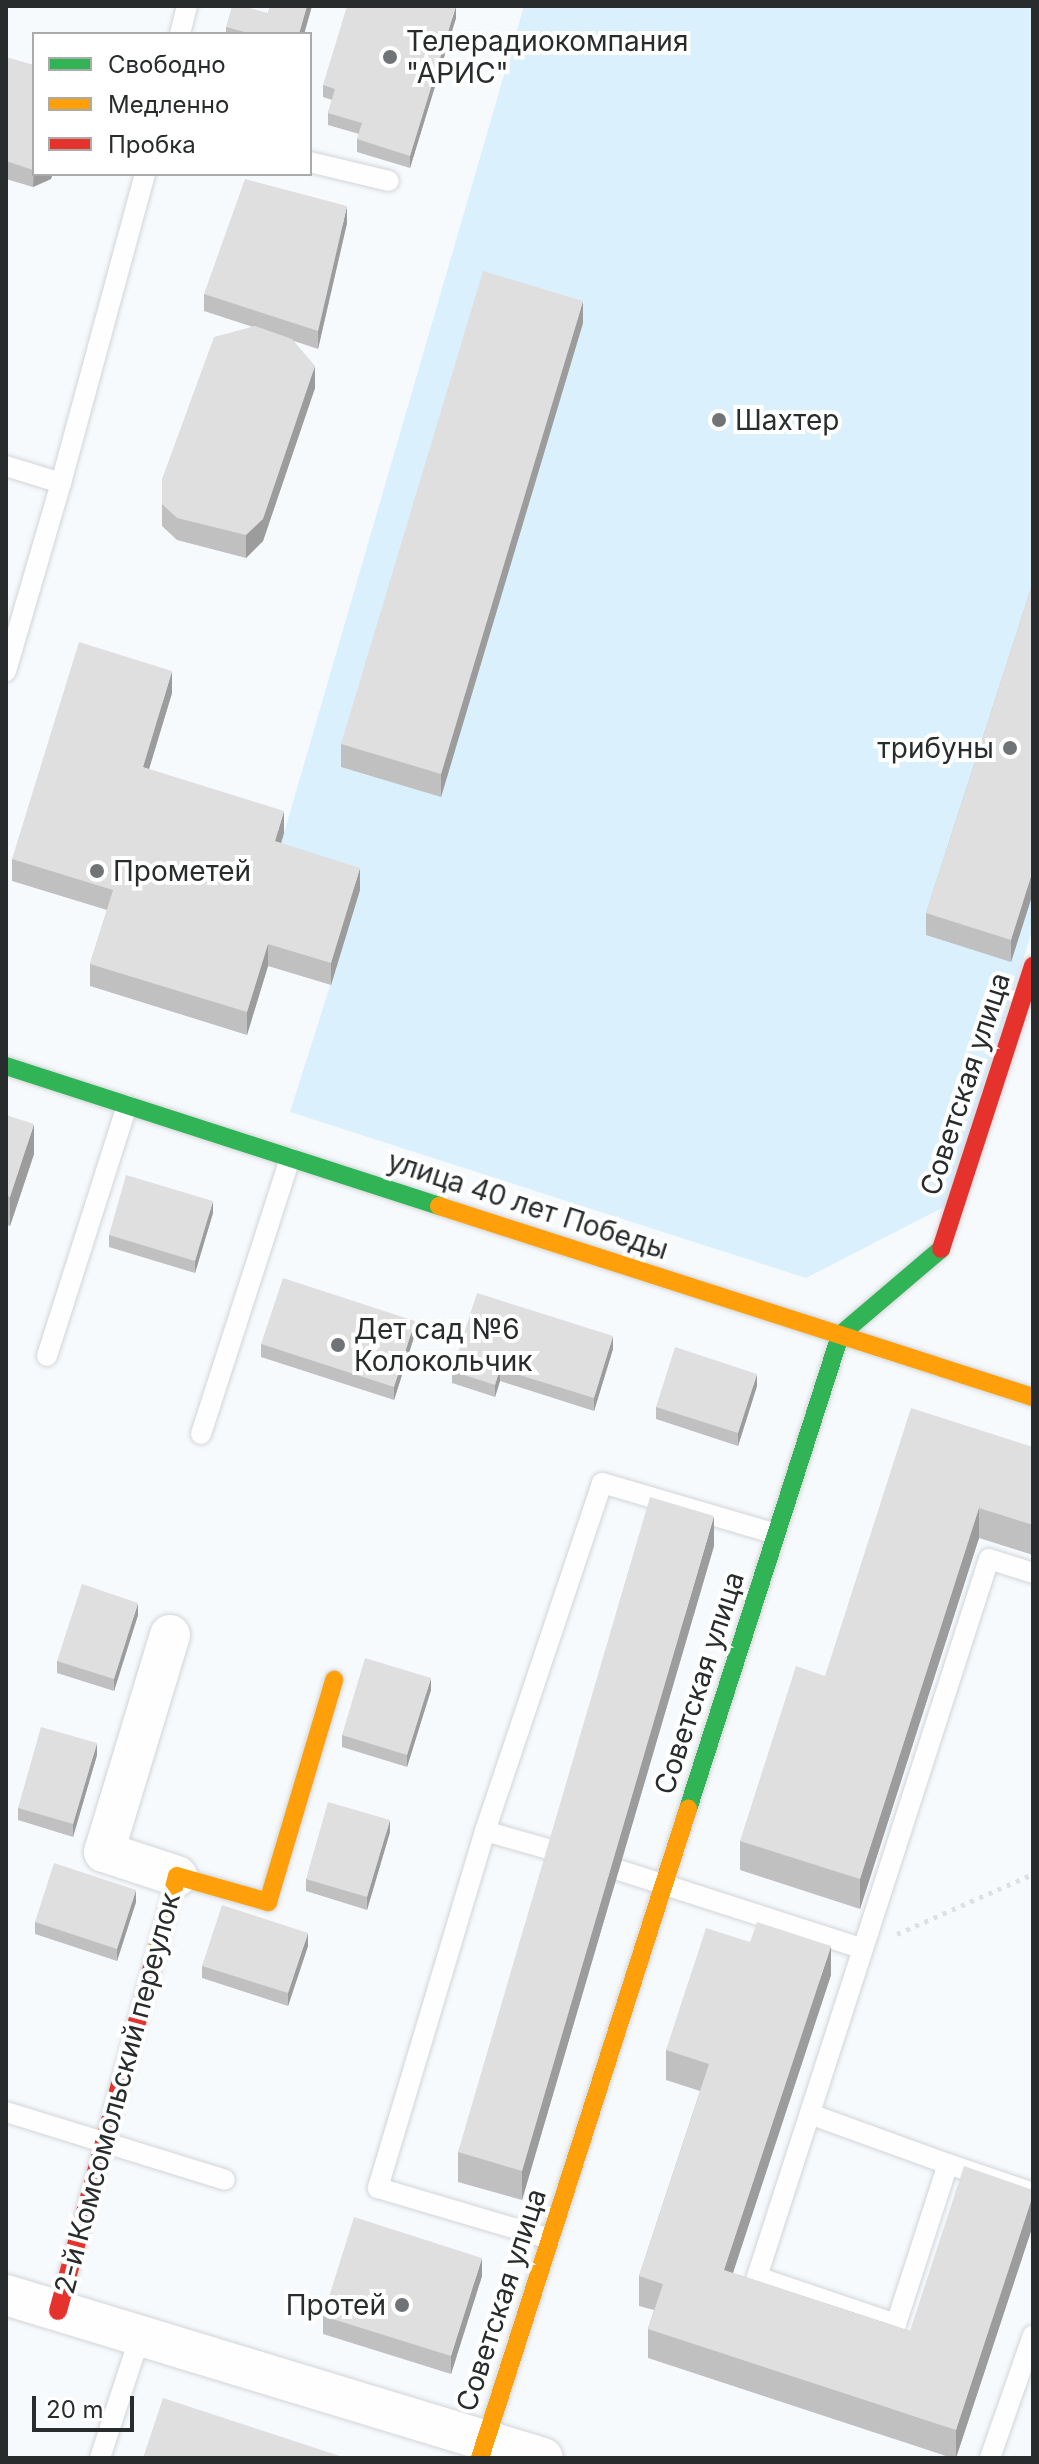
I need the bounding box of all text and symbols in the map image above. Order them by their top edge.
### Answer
place label: Телерадиокомпания "АРИС" [406,24,688,90]
legend [32,32,312,176]
marker: Телерадиокомпания "АРИС" [381,48,399,66]
text: Свободно [108,50,226,79]
text: Медленно [108,90,229,119]
text: Пробка [108,130,196,159]
place label: Шахтер [735,403,839,437]
marker: Шахтер [710,411,728,429]
place label: трибуны [877,731,994,765]
marker: трибуны [1001,739,1019,757]
place label: Прометей [113,854,251,888]
marker: Прометей [88,862,106,880]
street label: Советская улица [913,969,1017,1199]
street label: улица 40 лет Победы [383,1144,673,1266]
place label: Дет сад №6 Колокольчик [354,1312,532,1378]
marker: Дет сад №6 Колокольчик [329,1336,347,1354]
street label: Советская улица [647,1568,751,1798]
street label: 2-й Комсомольский переулок [47,1889,187,2297]
street label: Советская улица [449,2185,553,2415]
place label: Протей [286,2288,386,2322]
marker: Протей [393,2296,411,2314]
scale bar [36,2380,138,2430]
text: 20 m [46,2395,104,2424]

